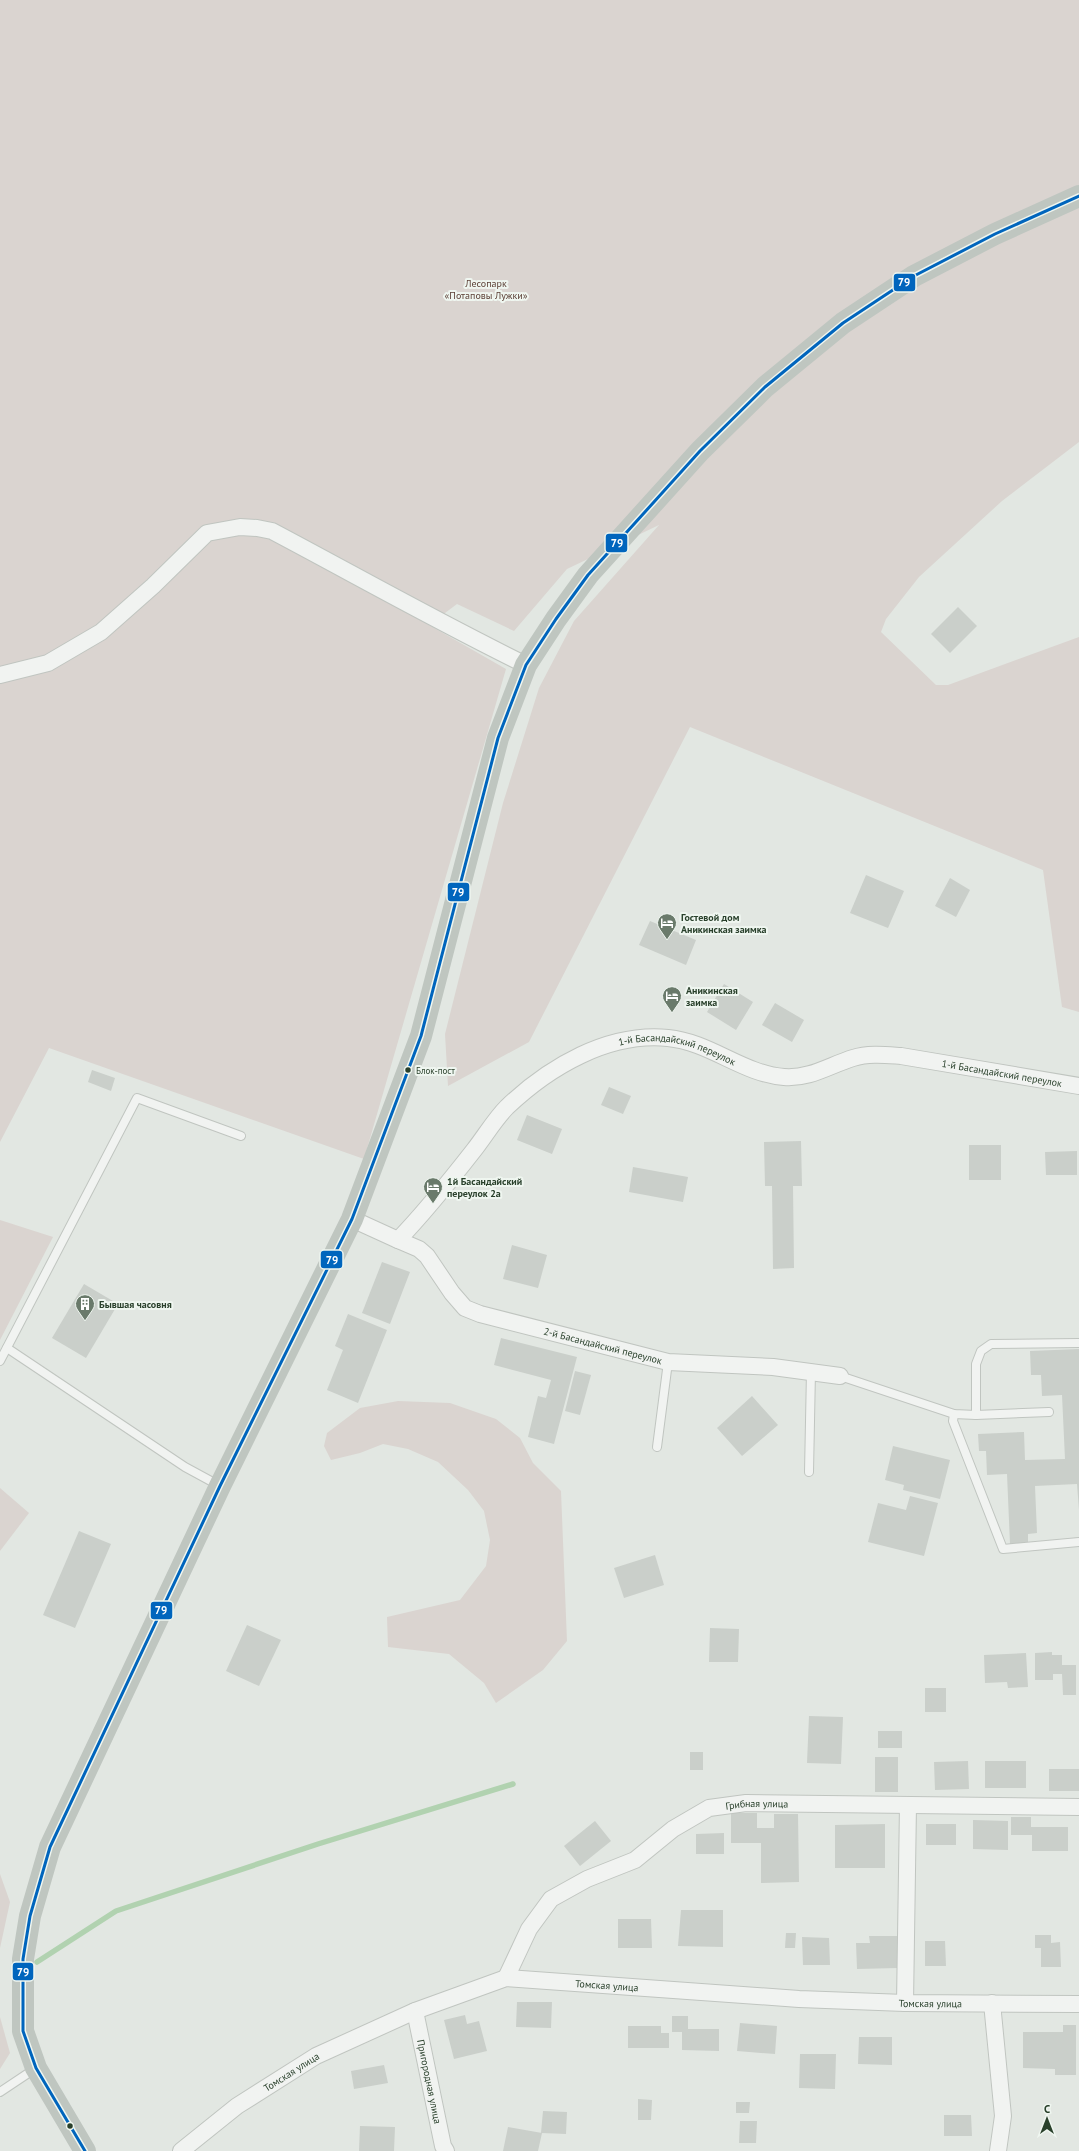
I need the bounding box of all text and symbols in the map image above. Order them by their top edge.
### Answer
line badge: 79 [893,273,916,292]
text: 79 [898,275,910,289]
park label: Лесопарк «Потаповы Лужки» [445,277,528,302]
line badge: 79 [605,533,628,553]
text: 79 [611,536,623,550]
line badge: 79 [447,882,470,902]
text: 79 [452,885,464,899]
place label: Гостевой дом Аникинская заимка [681,911,767,936]
hotel icon: Гостевой дом Аникинская заимка [656,912,678,940]
place label: Аникинская заимка [686,984,738,1009]
hotel icon: Аникинская заимка [661,985,683,1013]
street label: 1-й Басандайский переулок [617,1031,738,1068]
street label: 1-й Басандайский переулок [941,1056,1063,1090]
marker: Блок-пост [403,1065,413,1075]
place label: Блок-пост [416,1065,455,1076]
place label: 1й Басандайский переулок 2а [447,1175,522,1200]
hotel icon: 1й Басандайский переулок 2а [422,1176,444,1204]
line badge: 79 [320,1250,343,1269]
text: 79 [326,1253,338,1267]
building icon: Бывшая часовня [74,1293,96,1321]
place label: Бывшая часовня [99,1298,172,1311]
street label: 2-й Басандайский переулок [542,1324,664,1367]
line badge: 79 [150,1601,173,1620]
text: 79 [155,1603,167,1617]
street label: Грибная улица [725,1796,788,1812]
line badge: 79 [12,1962,34,1981]
text: 79 [17,1965,29,1979]
street label: Томская улица [575,1976,639,1994]
street label: Томская улица [898,1996,962,2010]
street label: Пригородная улица [415,2038,445,2125]
street label: Томская улица [261,2049,321,2094]
north arrow [1027,2099,1067,2139]
text: С [1044,2102,1050,2116]
unlabelled marker [65,2121,75,2131]

